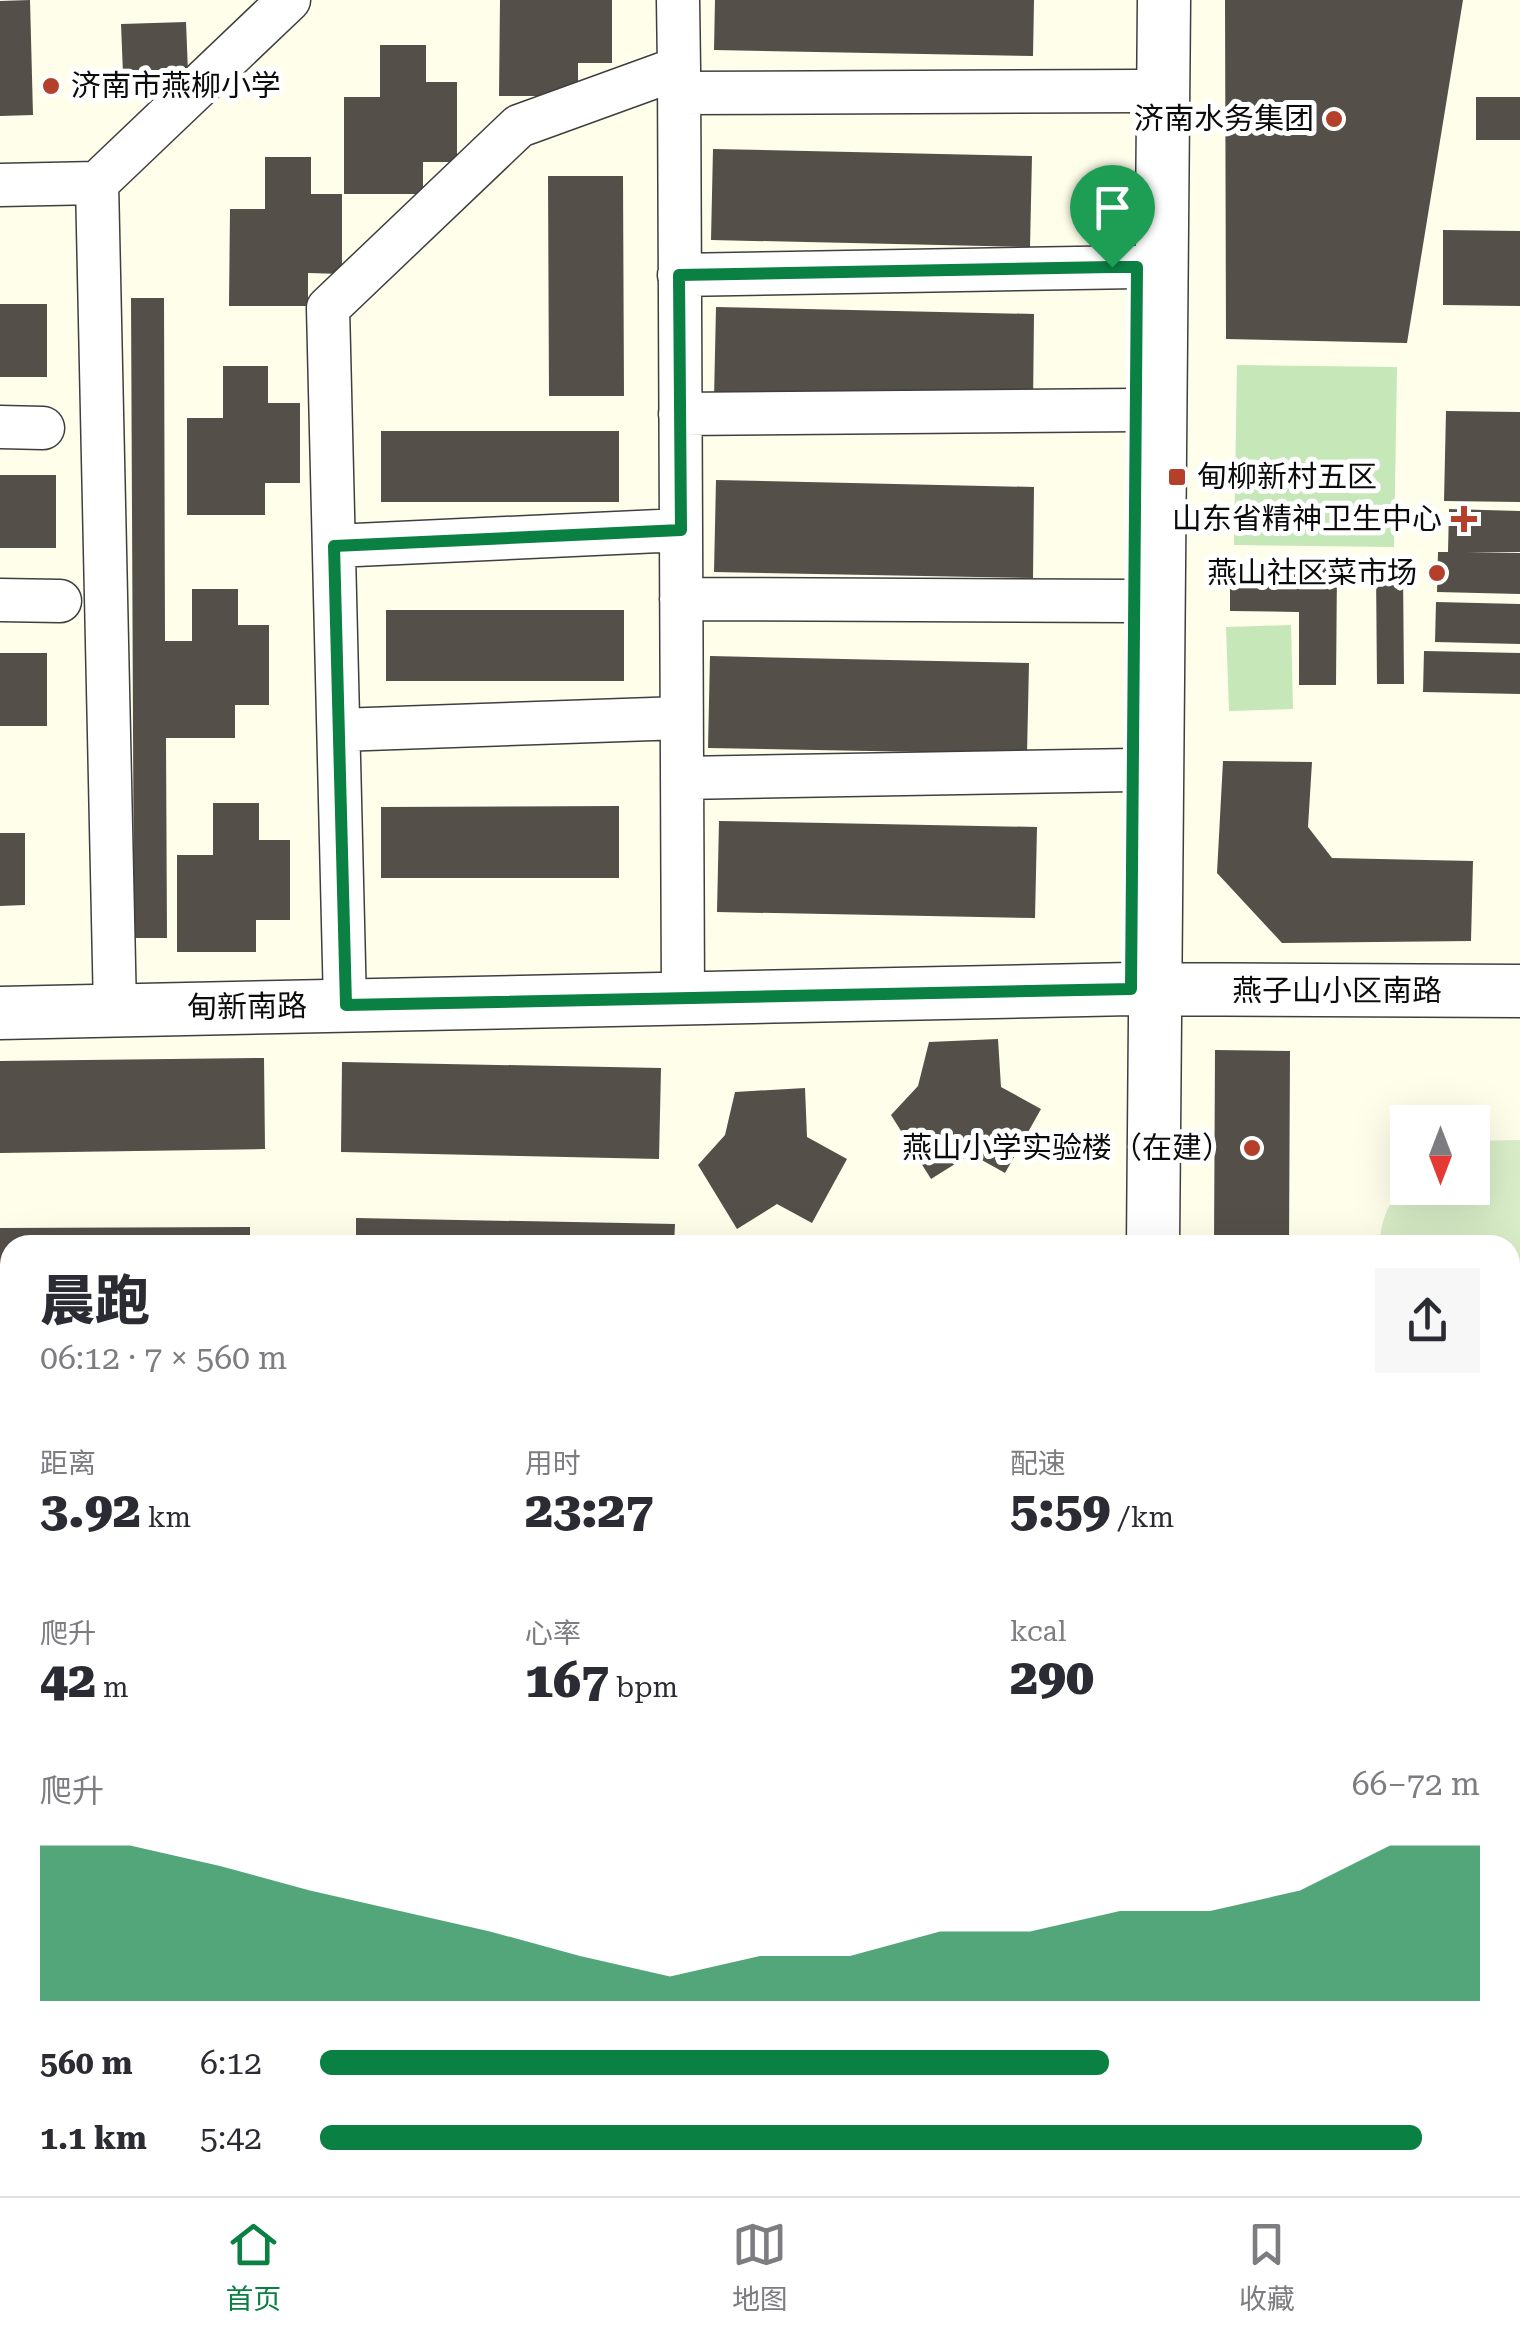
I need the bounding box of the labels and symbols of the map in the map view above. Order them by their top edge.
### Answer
place label: 济南市燕柳小学 [71,68,281,103]
marker: 济南市燕柳小学 [40,75,62,97]
place label: 济南水务集团 [1134,101,1314,136]
marker: 济南水务集团 [1323,108,1345,130]
pin [1070,165,1155,268]
place label: 甸柳新村五区 [1197,459,1377,494]
marker: 甸柳新村五区 [1166,466,1188,488]
place label: 山东省精神卫生中心 [1172,501,1442,536]
marker: 山东省精神卫生中心 [1451,506,1477,532]
place label: 燕山社区菜市场 [1207,555,1417,590]
marker: 燕山社区菜市场 [1426,562,1448,584]
street label: 燕子山小区南路 [1232,973,1442,1008]
street label: 甸新南路 [187,988,307,1025]
north arrow [1390,1105,1490,1205]
place label: 燕山小学实验楼（在建） [902,1130,1232,1165]
marker: 燕山小学实验楼（在建） [1241,1137,1263,1159]

